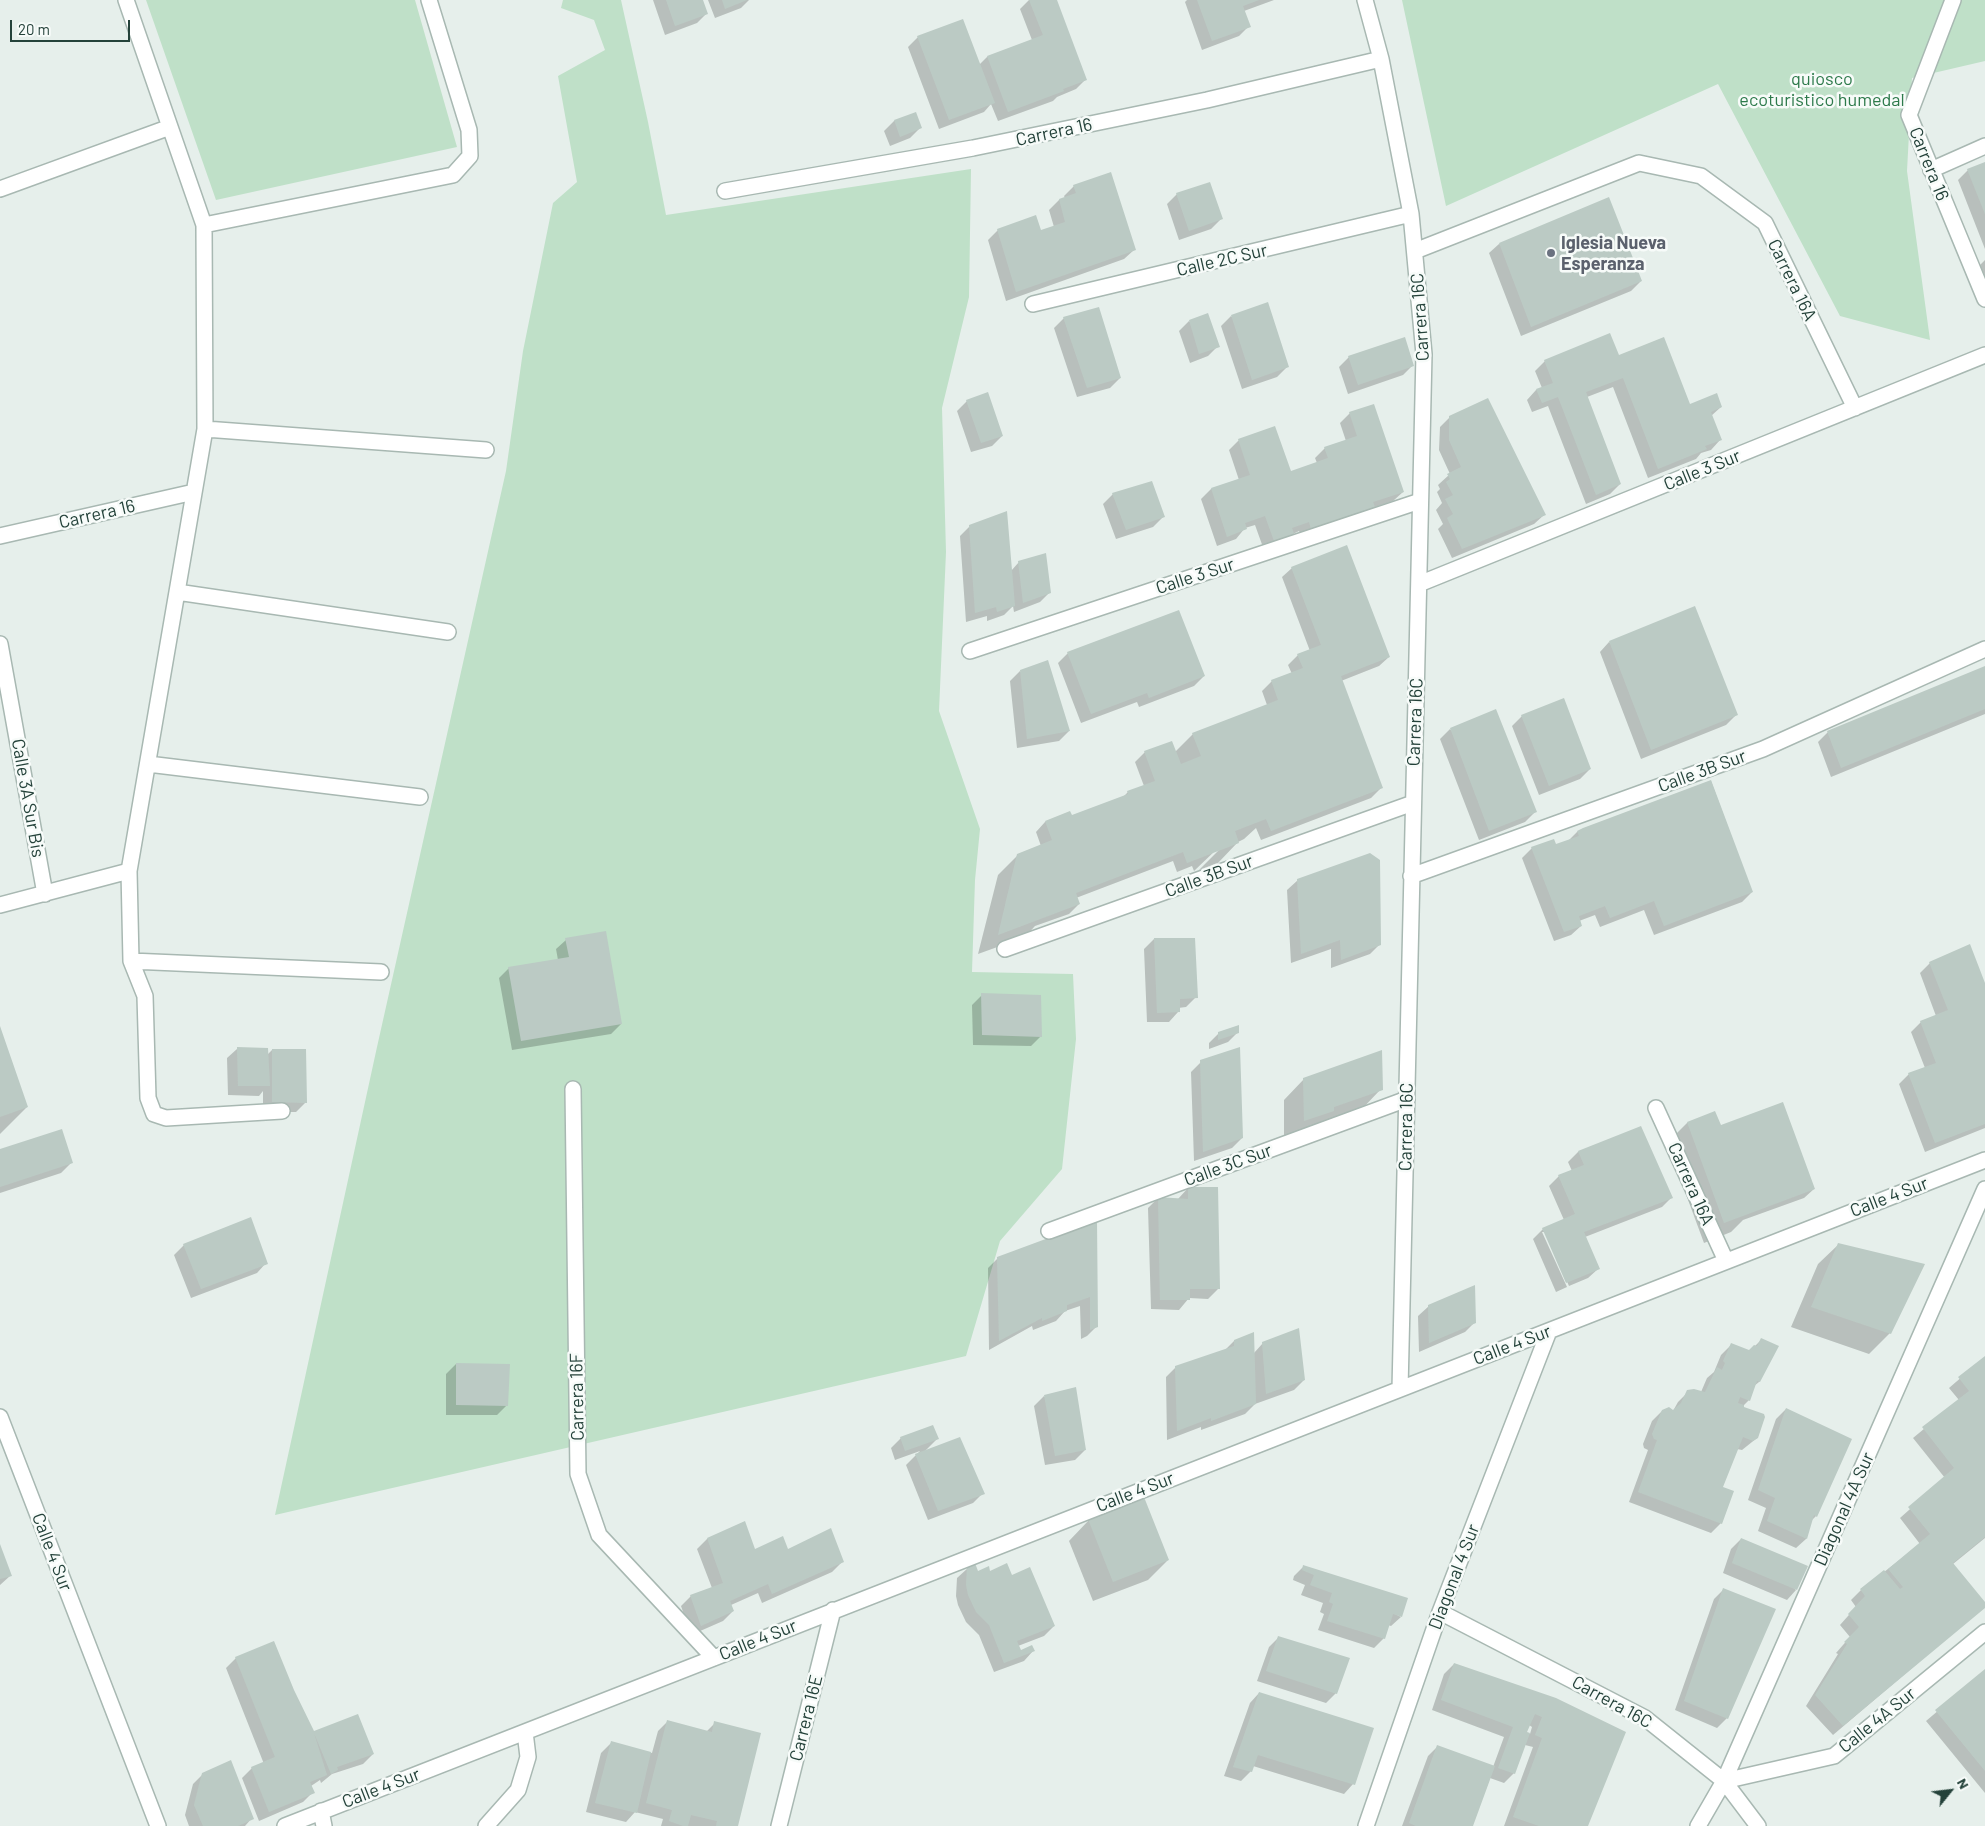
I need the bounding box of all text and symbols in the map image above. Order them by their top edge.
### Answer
scale bar [12,10,132,42]
text: 20 m [18,20,50,38]
park label: quiosco ecoturistico humedal [1739,68,1905,110]
street label: Carrera 16 [1014,113,1094,151]
street label: Carrera 16 [1904,124,1954,204]
place label: Iglesia Nueva Esperanza [1561,232,1666,274]
street label: Carrera 16A [1763,236,1821,324]
street label: Calle 2C Sur [1175,239,1269,281]
marker: Iglesia Nueva Esperanza [1545,247,1557,259]
street label: Carrera 16C [1406,272,1434,362]
street label: Calle 3 Sur [1660,445,1744,495]
street label: Carrera 16 [57,495,137,533]
street label: Calle 3 Sur [1153,553,1237,599]
street label: Carrera 16C [1403,677,1427,767]
street label: Calle 3A Sur Bis [7,737,49,859]
street label: Calle 3B Sur [1655,745,1749,797]
street label: Calle 3B Sur [1162,850,1256,902]
street label: Carrera 16C [1394,1083,1418,1171]
street label: Calle 3C Sur [1181,1139,1275,1191]
street label: Carrera 16A [1663,1139,1719,1229]
street label: Calle 4 Sur [1847,1172,1931,1222]
street label: Calle 4 Sur [1470,1320,1554,1370]
street label: Carrera 16F [565,1353,589,1441]
street label: Diagonal 4A Sur [1809,1449,1879,1569]
street label: Calle 4 Sur [1093,1467,1177,1517]
street label: Calle 4 Sur [27,1510,77,1594]
street label: Diagonal 4 Sur [1424,1521,1484,1633]
street label: Calle 4 Sur [716,1615,800,1665]
street label: Carrera 16C [1568,1671,1656,1733]
street label: Carrera 16E [785,1673,827,1763]
street label: Calle 4A Sur [1834,1682,1920,1758]
street label: Calle 4 Sur [339,1763,423,1813]
north arrow [1925,1766,1975,1816]
text: N [1954,1775,1973,1792]

